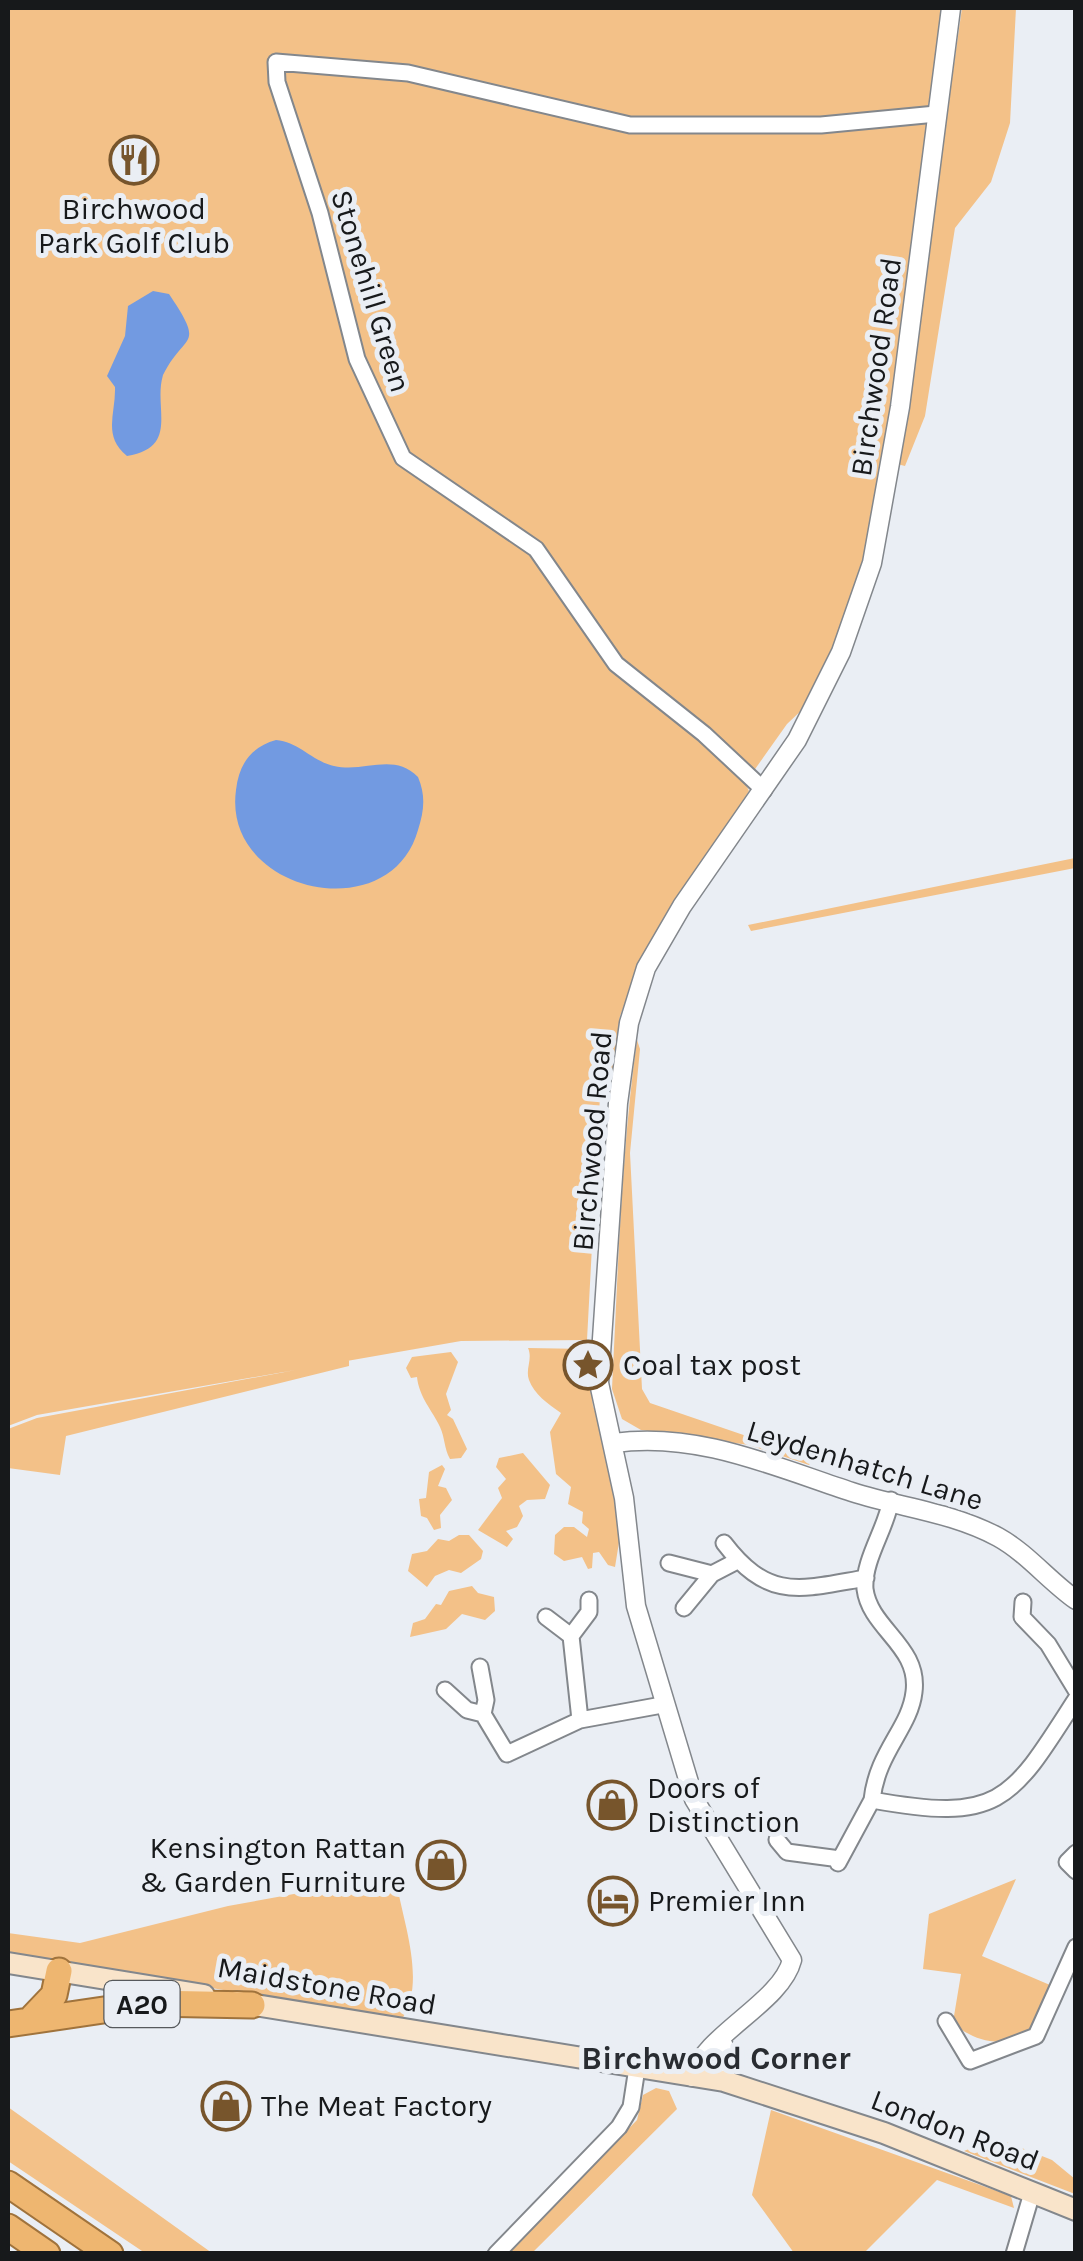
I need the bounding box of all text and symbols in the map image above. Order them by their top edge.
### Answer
restaurant icon: Birchwood Park Golf Club [108,134,160,186]
street label: Stonehill Green [323,186,419,396]
place label: Birchwood Park Golf Club [38,191,230,261]
street label: Birchwood Road [843,255,909,479]
street label: Birchwood Road [564,1030,620,1252]
place icon: Coal tax post [562,1339,614,1391]
place label: Coal tax post [623,1347,801,1383]
street label: Leydenhatch Lane [742,1412,988,1518]
place label: Doors of Distinction [647,1770,800,1840]
shop icon: Doors of Distinction [586,1779,638,1831]
place label: Kensington Rattan & Garden Furniture [140,1830,406,1900]
shop icon: Kensington Rattan & Garden Furniture [415,1839,467,1891]
hotel icon: Premier Inn [587,1875,639,1927]
place label: Premier Inn [648,1883,806,1919]
street label: Maidstone Road [215,1949,439,2023]
road number: A20 [104,1981,180,2027]
district label: Birchwood Corner [581,2040,851,2077]
shop icon: The Meat Factory [200,2080,252,2132]
street label: London Road [866,2081,1044,2179]
place label: The Meat Factory [261,2088,492,2124]

